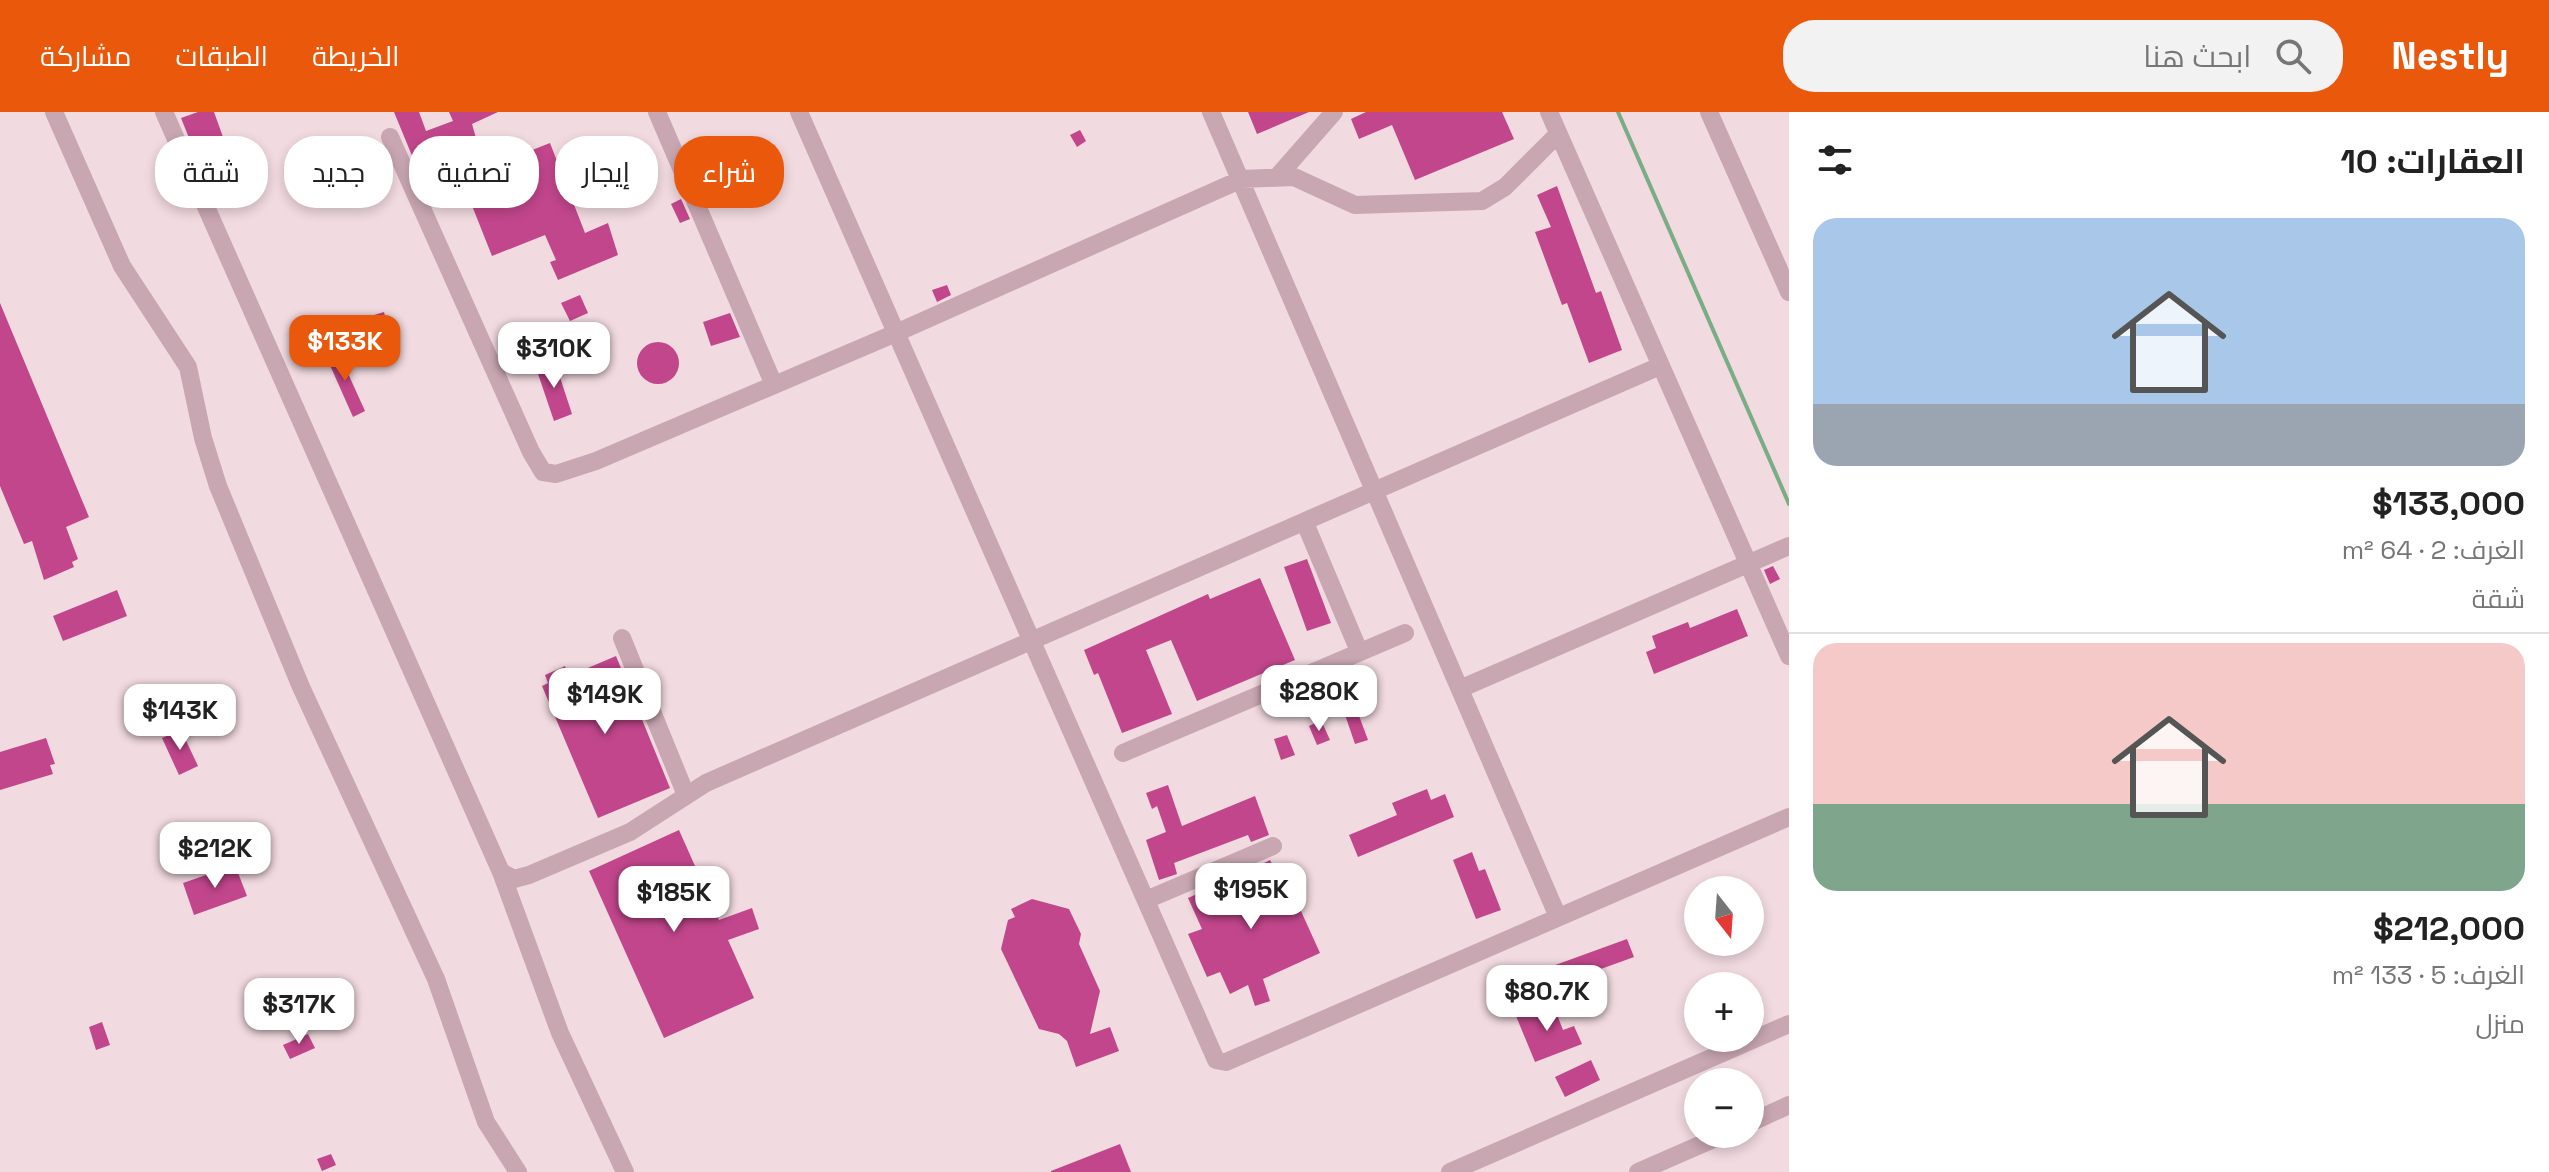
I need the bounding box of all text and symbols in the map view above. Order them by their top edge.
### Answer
search box [1783,20,2343,92]
text: Nestly [2391,32,2509,80]
icon: search [2271,34,2315,78]
text: ابحث هنا [2143,37,2251,76]
text: مشاركة [40,38,131,74]
text: الطبقات [175,38,268,74]
text: الخريطة [312,38,399,74]
chip: شقة [155,136,268,208]
chip: جديد [284,136,393,208]
chip: تصفية [409,136,539,208]
chip: إيجار [555,136,658,208]
chip: شراء [674,136,784,208]
icon: filters [1813,138,1857,182]
text: العقارات: 10 [2341,140,2525,183]
icon: home [2097,270,2241,414]
pin: $133K [289,315,401,383]
pin: $310K [498,322,610,390]
text: $133K [307,324,383,358]
text: $310K [516,331,592,365]
text: $133,000 [2372,482,2525,525]
text: الغرف: 2 · 64 m² [2342,533,2525,567]
text: شقة [2472,582,2525,616]
pin: $280K [1263,665,1375,733]
pin: $149K [549,668,661,736]
text: $280K [1279,674,1359,708]
text: $149K [567,677,643,711]
pin: $143K [124,684,236,752]
text: $143K [142,693,218,727]
icon: home [2097,695,2241,839]
pin: $212K [159,822,271,890]
text: $212K [178,831,252,865]
pin: $195K [1195,863,1307,931]
pin: $185K [618,866,730,934]
text: $195K [1213,872,1289,906]
text: $185K [637,875,711,909]
north arrow [1684,876,1764,956]
map controls [1684,876,1764,1148]
text: $212,000 [2373,907,2525,950]
text: الغرف: 5 · 133 m² [2332,958,2525,992]
pin: $80.7K [1482,965,1612,1033]
button: + [1684,972,1764,1052]
text: $80.7K [1504,974,1590,1008]
pin: $317K [243,978,355,1046]
text: $317K [262,987,336,1021]
text: منزل [2476,1007,2525,1041]
button: − [1684,1068,1764,1148]

